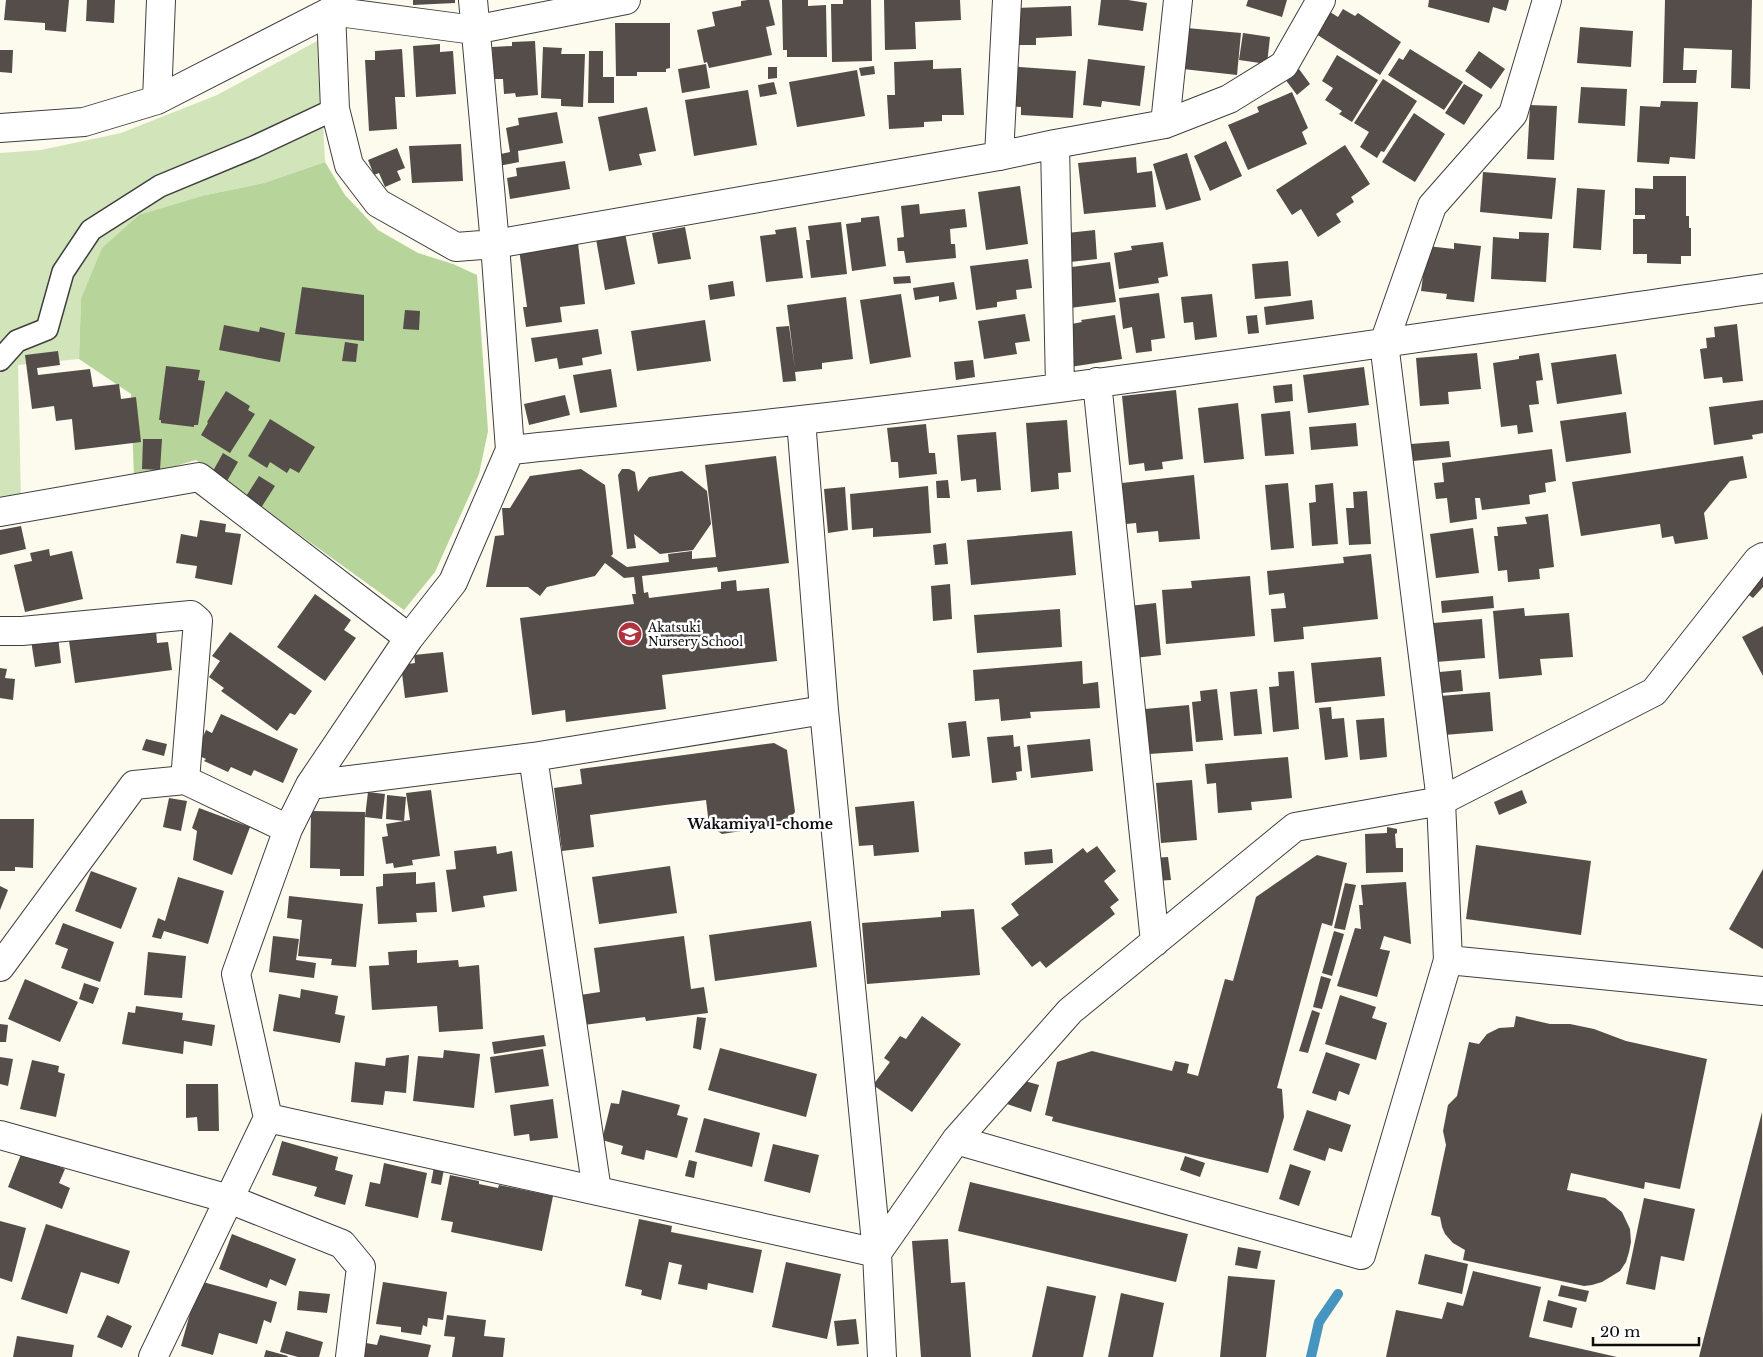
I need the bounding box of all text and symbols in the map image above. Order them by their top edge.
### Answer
place label: Akatsuki Nursery School [647,620,743,649]
school or university icon: Akatsuki Nursery School [617,621,643,647]
district label: Wakamiya 1-chome [686,815,833,833]
scale bar [1593,1314,1699,1346]
text: 20 m [1600,1322,1640,1341]

